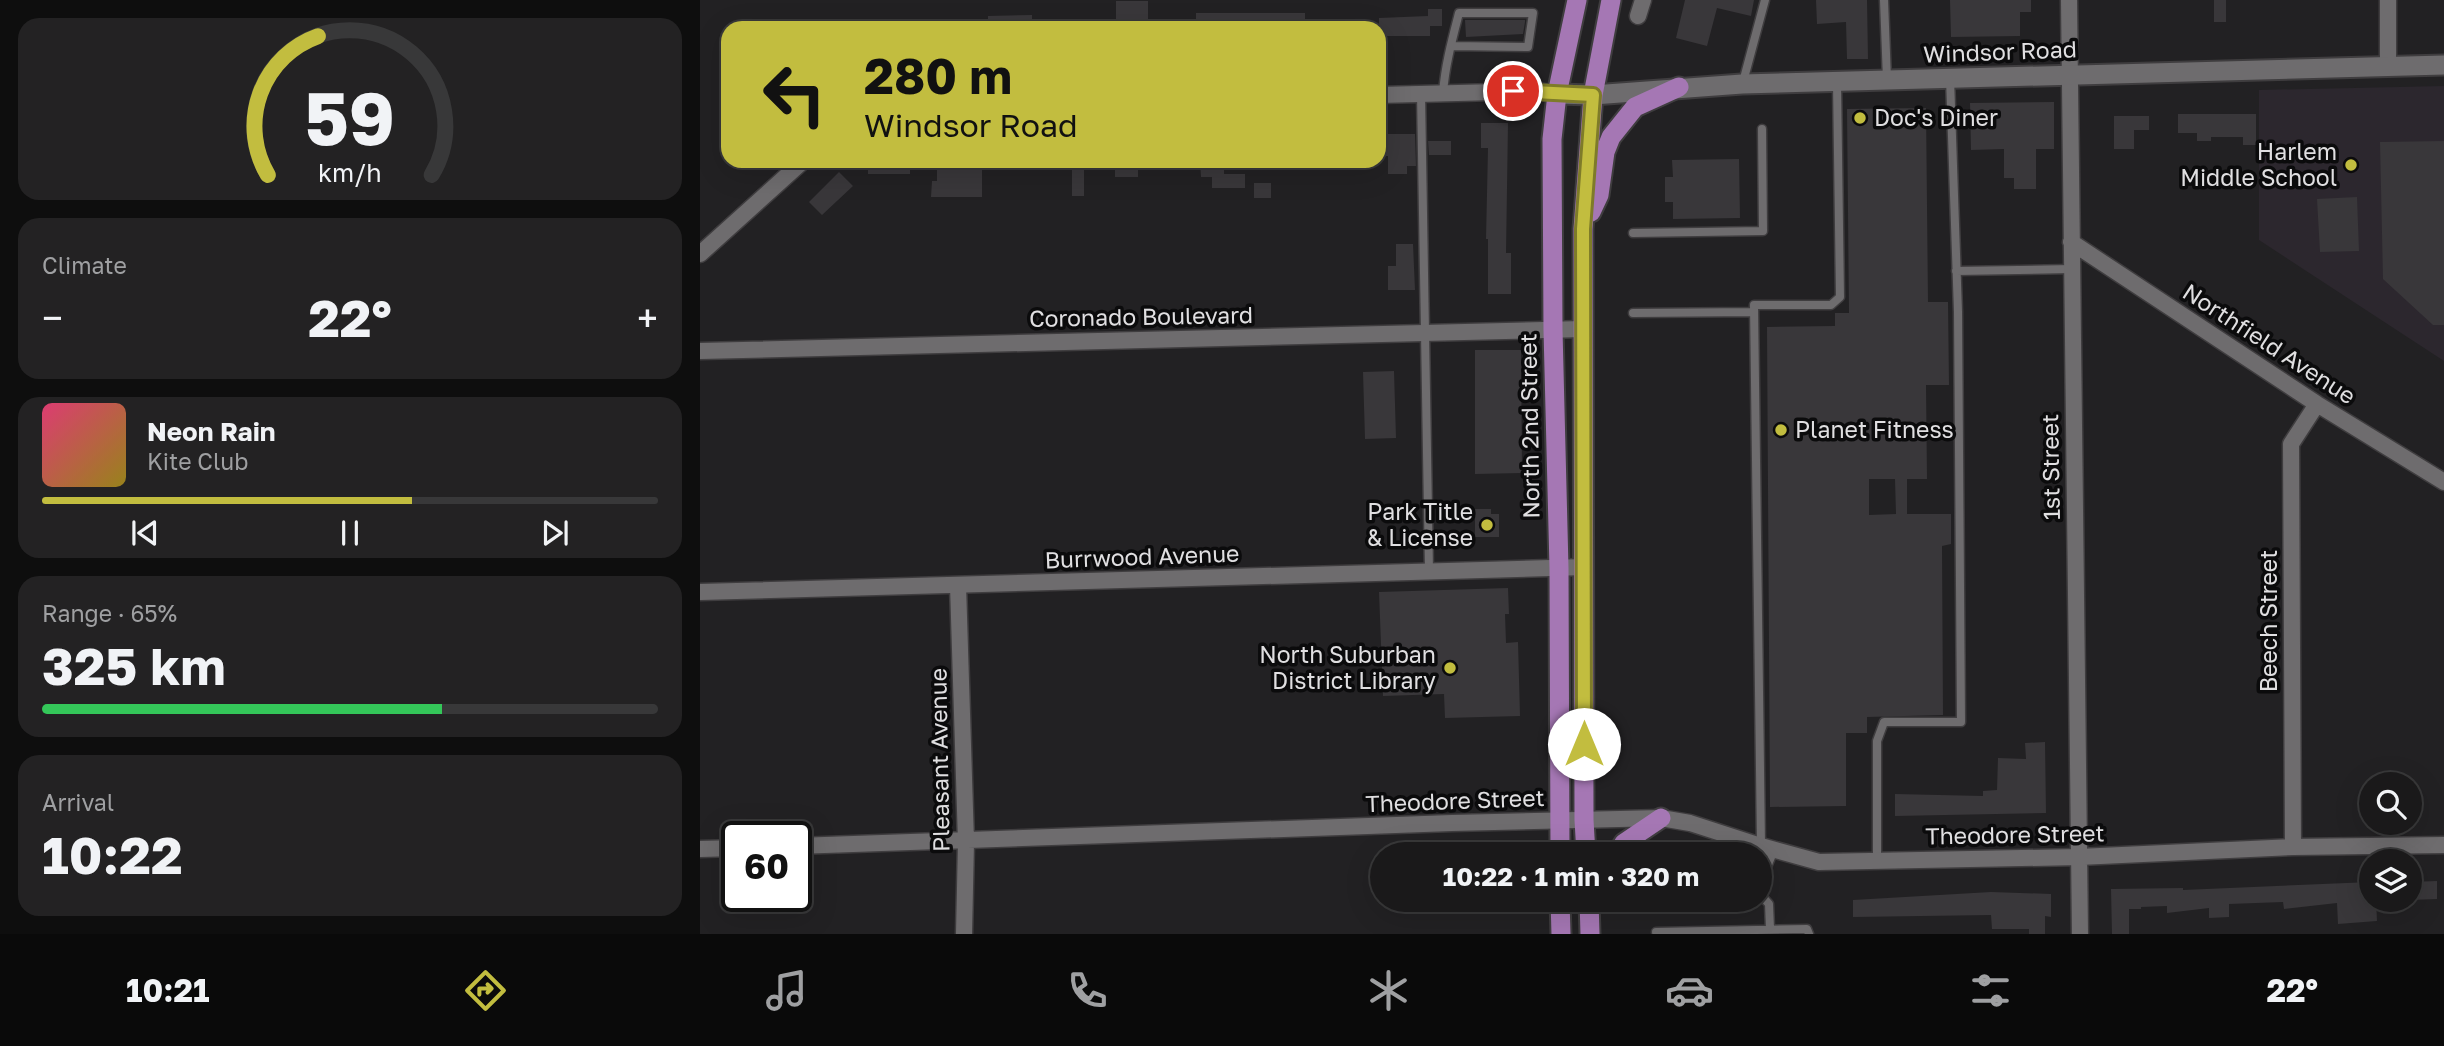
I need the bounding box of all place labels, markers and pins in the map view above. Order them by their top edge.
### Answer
pin [1483,61,1543,121]
place label: Doc's Diner [1874,103,1998,131]
marker: Doc's Diner [1852,110,1868,126]
place label: Harlem Middle School [2180,137,2337,191]
marker: Harlem Middle School [2343,157,2359,173]
place label: Planet Fitness [1795,415,1954,443]
marker: Planet Fitness [1773,422,1789,438]
place label: Park Title & License [1367,497,1473,551]
marker: Park Title & License [1479,517,1495,533]
place label: North Suburban District Library [1259,640,1436,694]
marker: North Suburban District Library [1442,660,1458,676]

